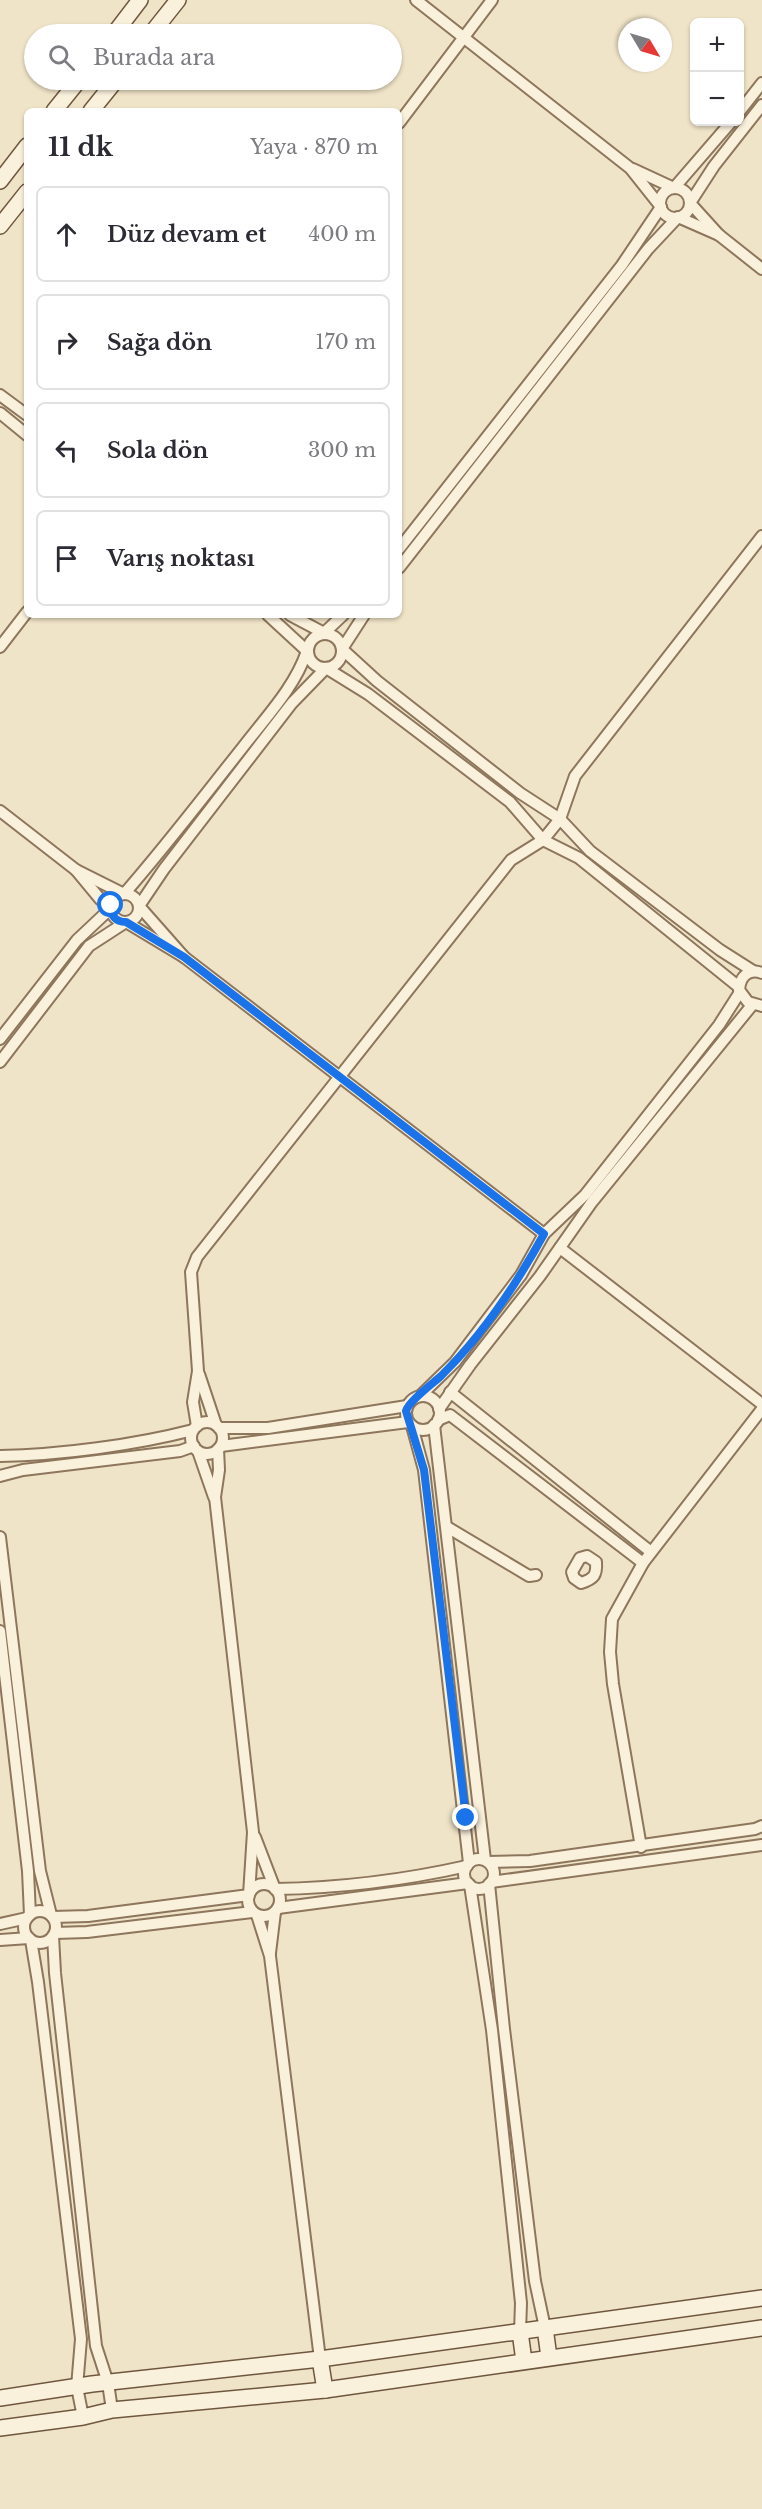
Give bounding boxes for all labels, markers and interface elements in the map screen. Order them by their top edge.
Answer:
north arrow [618,18,672,72]
map controls [690,18,744,126]
button: + [690,18,744,72]
search box [24,24,402,90]
icon: search [45,41,78,74]
text: Burada ara [93,44,215,71]
button: − [690,72,744,126]
text: 11 dk [48,131,113,163]
text: Yaya · 870 m [250,135,378,159]
icon: ahead [50,218,83,251]
text: Düz devam et [107,221,267,248]
text: 400 m [309,222,376,246]
icon: right [50,326,83,359]
text: Sağa dön [107,329,212,356]
text: 170 m [316,330,376,354]
icon: left [50,434,83,467]
text: Sola dön [107,437,208,464]
text: 300 m [308,438,376,462]
icon: arrive [50,542,83,575]
text: Varış noktası [107,545,255,572]
route start [97,891,123,917]
route end [452,1804,478,1830]

